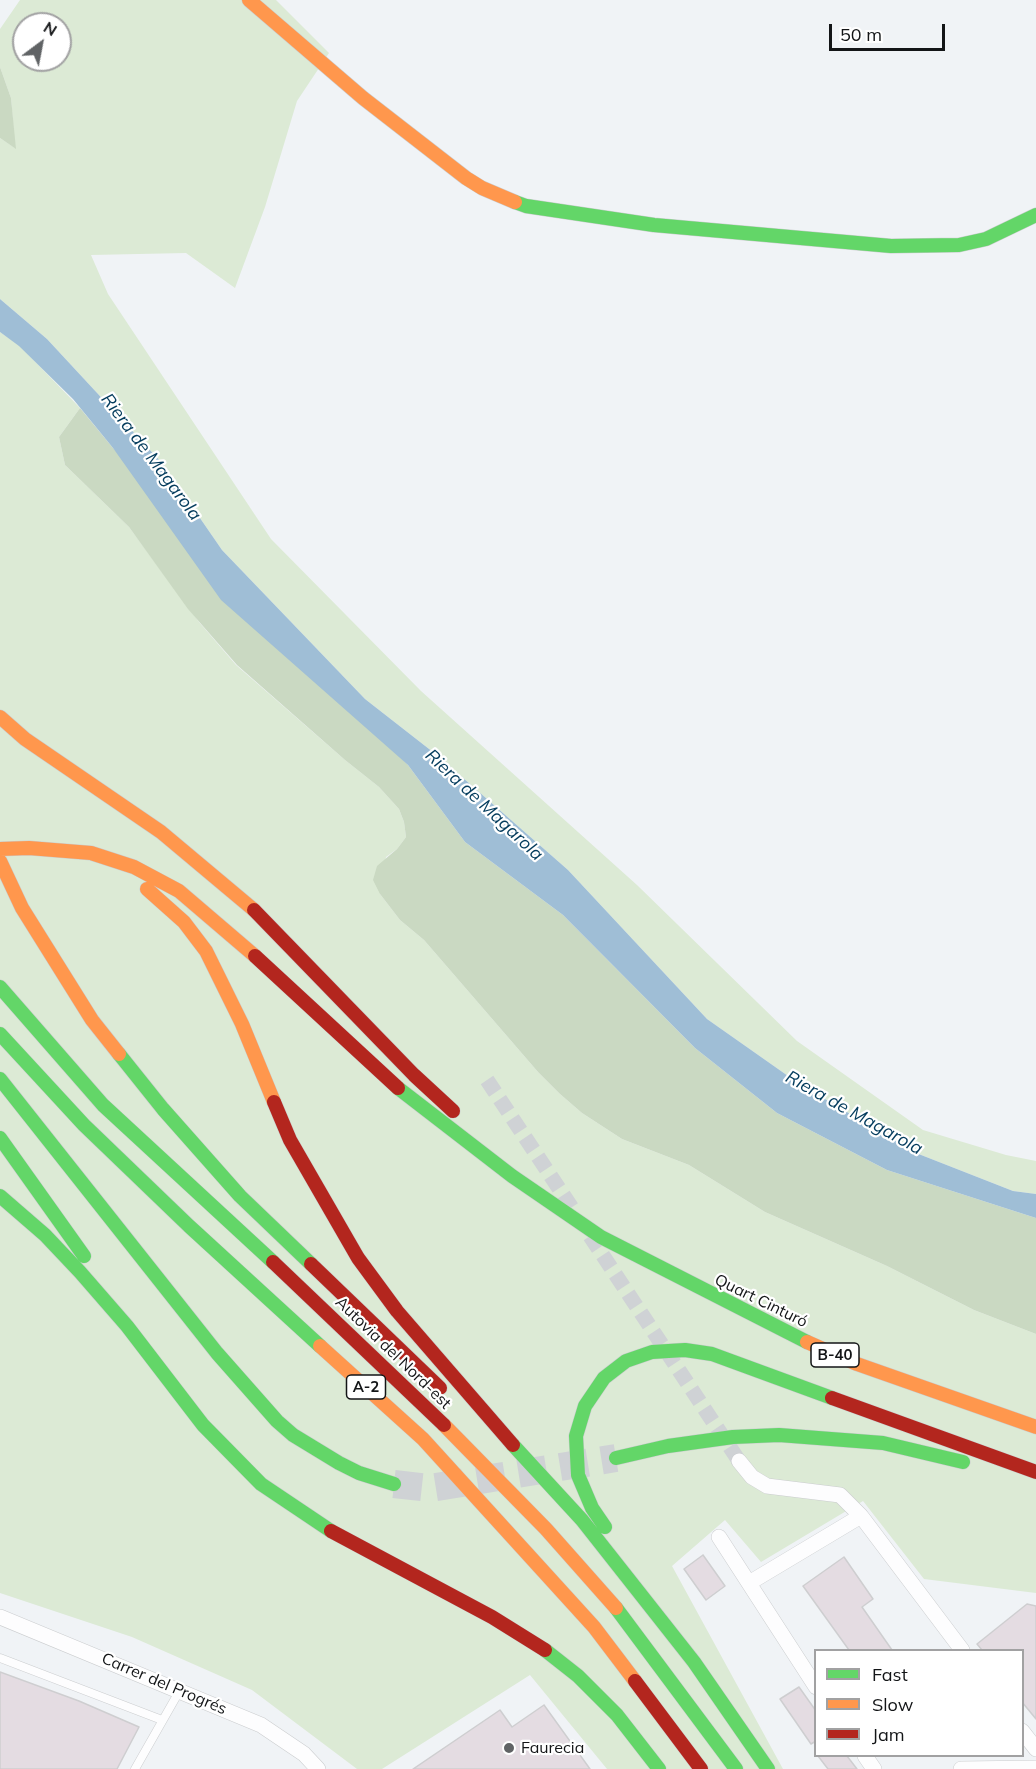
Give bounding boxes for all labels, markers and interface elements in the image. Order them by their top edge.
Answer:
north arrow [12,12,72,72]
scale bar [832,12,948,50]
text: N [40,17,61,40]
text: 50 m [840,23,882,46]
water label: Riera de Magarola [96,389,206,525]
water label: Riera de Magarola [421,745,547,865]
water label: Riera de Magarola [782,1066,926,1160]
street label: Quart Cinturó [711,1270,811,1332]
street label: Autovia del Nord-est [331,1293,455,1413]
road number: B-40 [811,1343,859,1367]
road number: A-2 [346,1375,386,1399]
street label: Carrer del Progrés [99,1649,229,1719]
legend [814,1649,1024,1757]
text: Fast [872,1663,908,1686]
text: Slow [872,1693,913,1716]
text: Jam [872,1723,905,1746]
place label: Faurecia [521,1738,584,1758]
marker: Faurecia [502,1741,516,1755]

